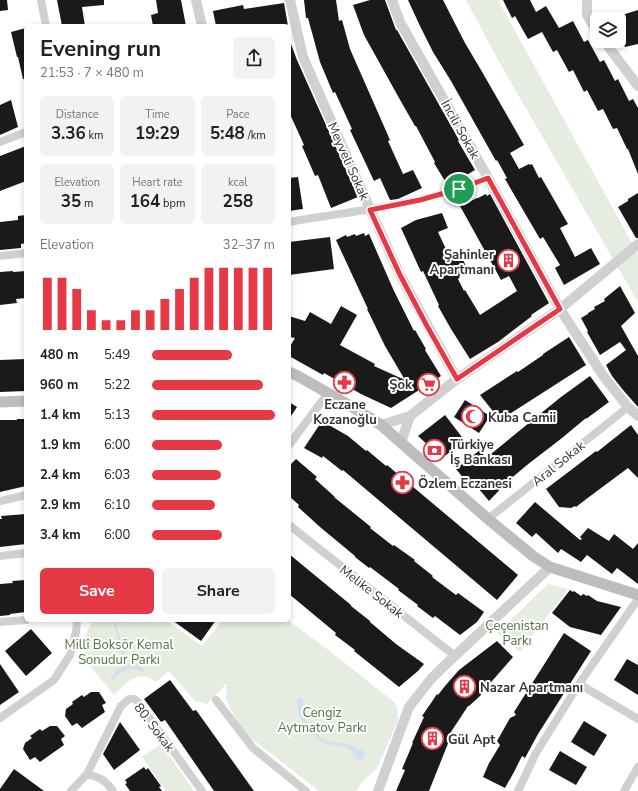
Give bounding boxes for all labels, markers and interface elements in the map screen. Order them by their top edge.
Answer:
map controls [590,12,626,48]
button: layers [590,12,626,48]
text: Evening run [40,34,161,64]
button: share [233,37,275,79]
text: 21:53 · 7 × 480 m [40,64,144,82]
street label: İncili Sokak [436,96,485,163]
text: Distance [56,107,99,122]
text: Time [145,107,170,122]
text: Pace [226,107,250,122]
street label: Meyveli Sokak [323,120,374,204]
text: 3.36 [51,122,86,145]
text: 19:29 [135,122,180,145]
text: 5:48 [210,122,245,145]
text: km [86,128,103,143]
text: /km [245,128,266,143]
pin [442,172,476,206]
text: Elevation [54,175,100,190]
text: Heart rate [132,175,183,190]
text: kcal [228,175,248,190]
icon: arrive [448,178,470,200]
text: 35 [61,190,81,213]
text: 164 [130,190,160,213]
text: 258 [223,190,253,213]
text: m [81,196,93,211]
text: bpm [160,196,185,211]
text: Elevation [40,236,94,254]
text: 32–37 m [223,236,275,254]
place label: Şahinler Apartmanı [430,246,495,279]
building icon: Şahinler Apartmanı [496,248,522,274]
text: 480 m [40,346,78,364]
text: 5:49 [104,346,130,364]
pharmacy icon: Eczane Kozanoğlu [332,369,358,395]
supermarket icon: Şok [415,371,441,397]
text: 960 m [40,376,78,394]
text: 5:22 [104,376,130,394]
place label: Şok [389,376,413,394]
place label: Eczane Kozanoğlu [313,396,377,429]
mosque icon: Kuba Camii [459,404,485,430]
text: 1.4 km [40,406,81,424]
text: 5:13 [104,406,130,424]
place label: Kuba Camii [488,409,556,427]
text: 1.9 km [40,436,81,454]
text: 6:00 [104,436,130,454]
place label: Türkiye İş Bankası [450,436,511,469]
street label: Aral Sokak [528,437,589,491]
bank icon: Türkiye İş Bankası [421,438,447,464]
text: 2.4 km [40,466,81,484]
text: 6:03 [104,466,130,484]
pharmacy icon: Özlem Eczanesi [390,470,416,496]
place label: Özlem Eczanesi [418,475,512,493]
text: 2.9 km [40,496,81,514]
text: 6:10 [104,496,130,514]
text: 3.4 km [40,526,81,544]
text: 6:00 [104,526,130,544]
street label: Melike Sokak [336,561,407,623]
button: Save [40,568,154,614]
button: Share [162,568,275,614]
park label: Çeçenistan Parkı [485,617,549,650]
park label: Millî Boksör Kemal Sonudur Parkı [65,636,174,669]
building icon: Nazar Apartmanı [451,674,477,700]
place label: Nazar Apartmanı [480,679,583,697]
street label: 80. Sokak [130,699,179,756]
park label: Cengiz Aytmatov Parkı [277,704,367,737]
building icon: Gül Apt [419,726,445,752]
place label: Gül Apt [448,731,496,749]

